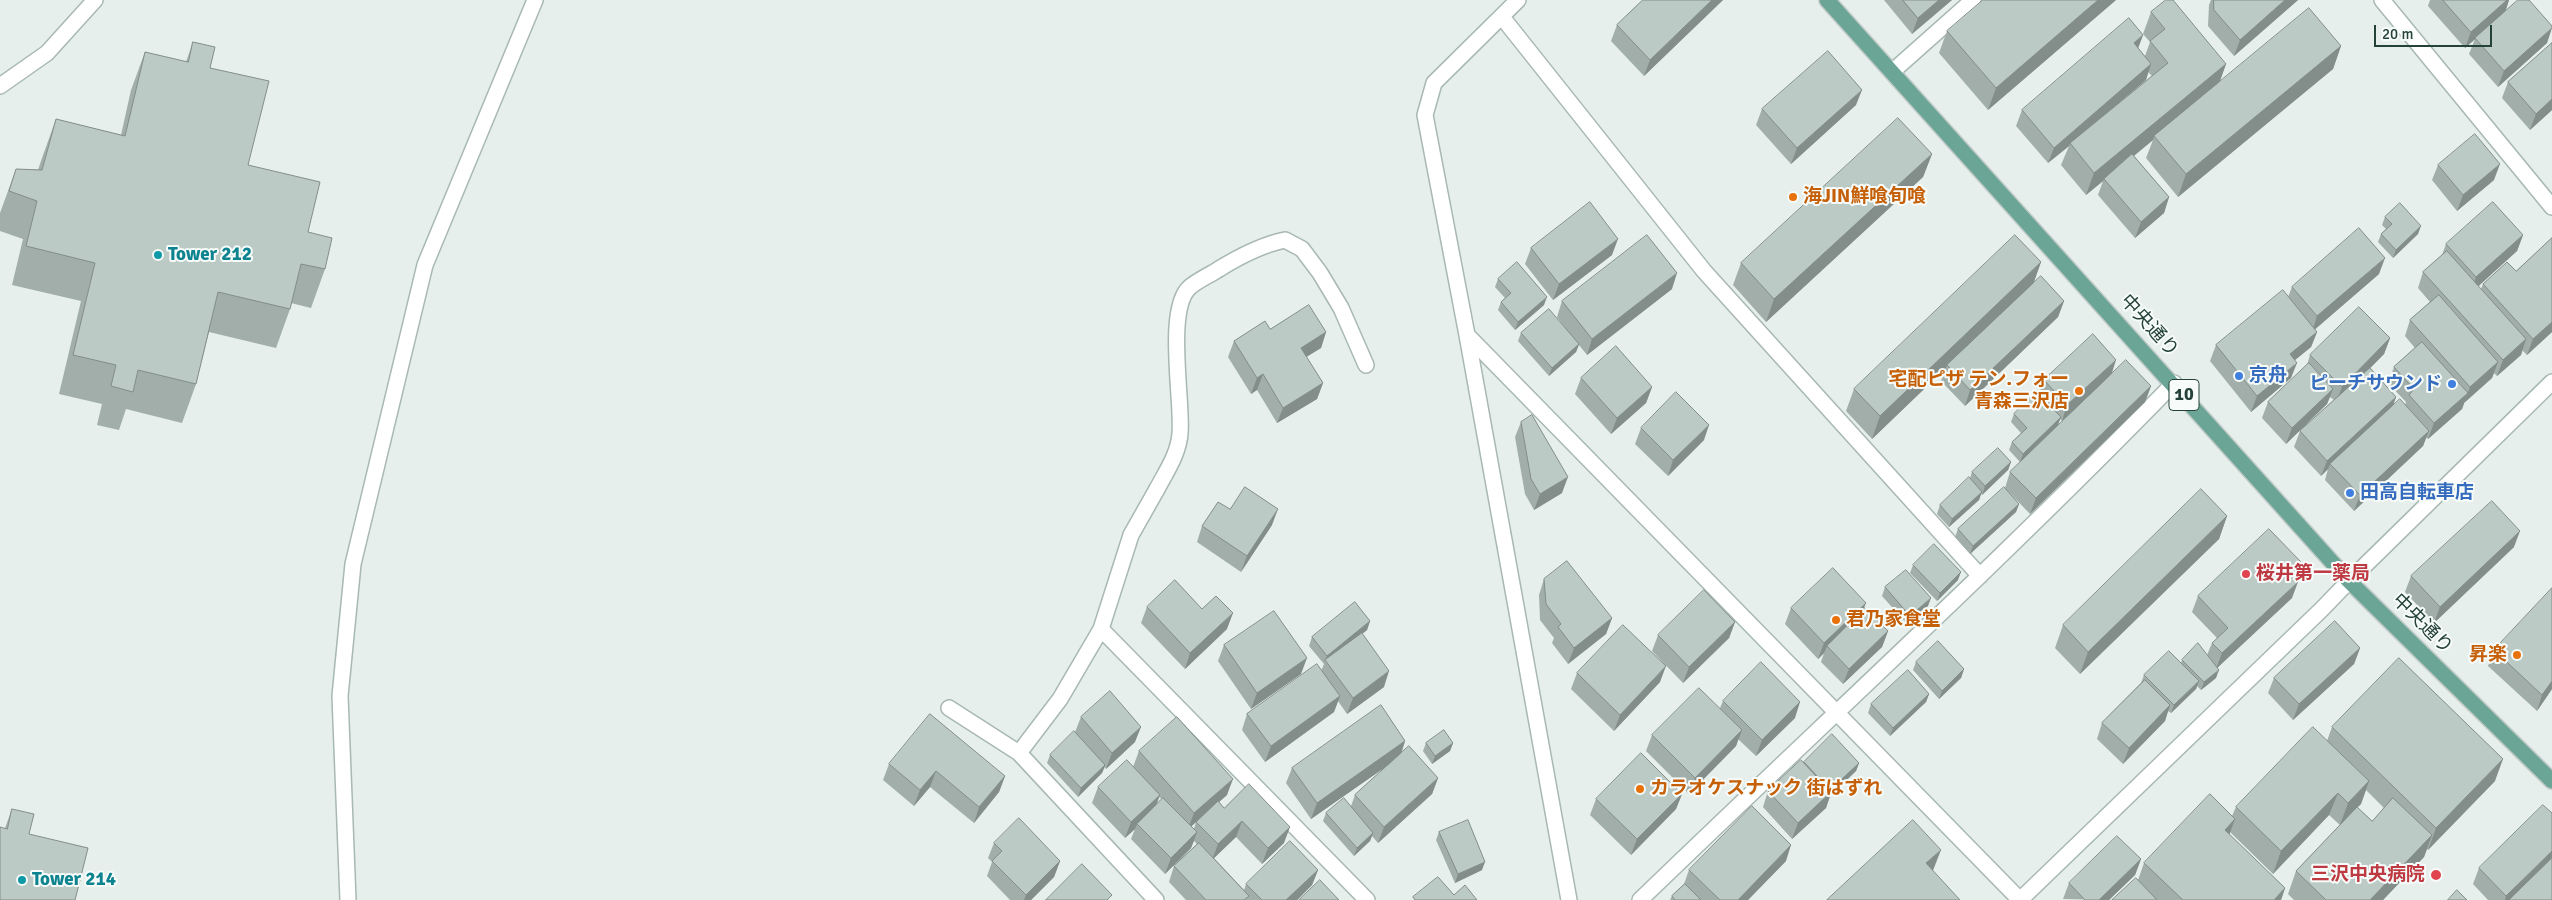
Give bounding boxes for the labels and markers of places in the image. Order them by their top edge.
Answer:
place label: 海JIN鮮喰旬喰 [1803,186,1926,208]
marker: 海JIN鮮喰旬喰 [1787,191,1799,203]
place label: Tower 212 [168,244,252,266]
marker: Tower 212 [152,249,164,261]
place label: 京舟 [2249,365,2287,387]
place label: 宅配ピザ テン.フォー 青森三沢店 [1888,369,2069,413]
marker: 京舟 [2233,370,2245,382]
place label: ピーチサウンド [2309,373,2442,395]
marker: ピーチサウンド [2446,378,2458,390]
marker: 宅配ピザ テン.フォー 青森三沢店 [2073,385,2085,397]
place label: 田高自転車店 [2360,482,2474,504]
marker: 田高自転車店 [2344,487,2356,499]
place label: 桜井第一薬局 [2256,563,2370,585]
marker: 桜井第一薬局 [2240,568,2252,580]
place label: 君乃家食堂 [1846,609,1941,631]
marker: 君乃家食堂 [1830,614,1842,626]
place label: 昇楽 [2469,644,2507,666]
marker: 昇楽 [2511,649,2523,661]
place label: カラオケスナック 街はずれ [1650,778,1882,800]
marker: カラオケスナック 街はずれ [1634,783,1646,795]
place label: 三沢中央病院 [2311,864,2425,886]
marker: 三沢中央病院 [2429,868,2443,882]
place label: Tower 214 [32,869,116,891]
marker: Tower 214 [16,874,28,886]

